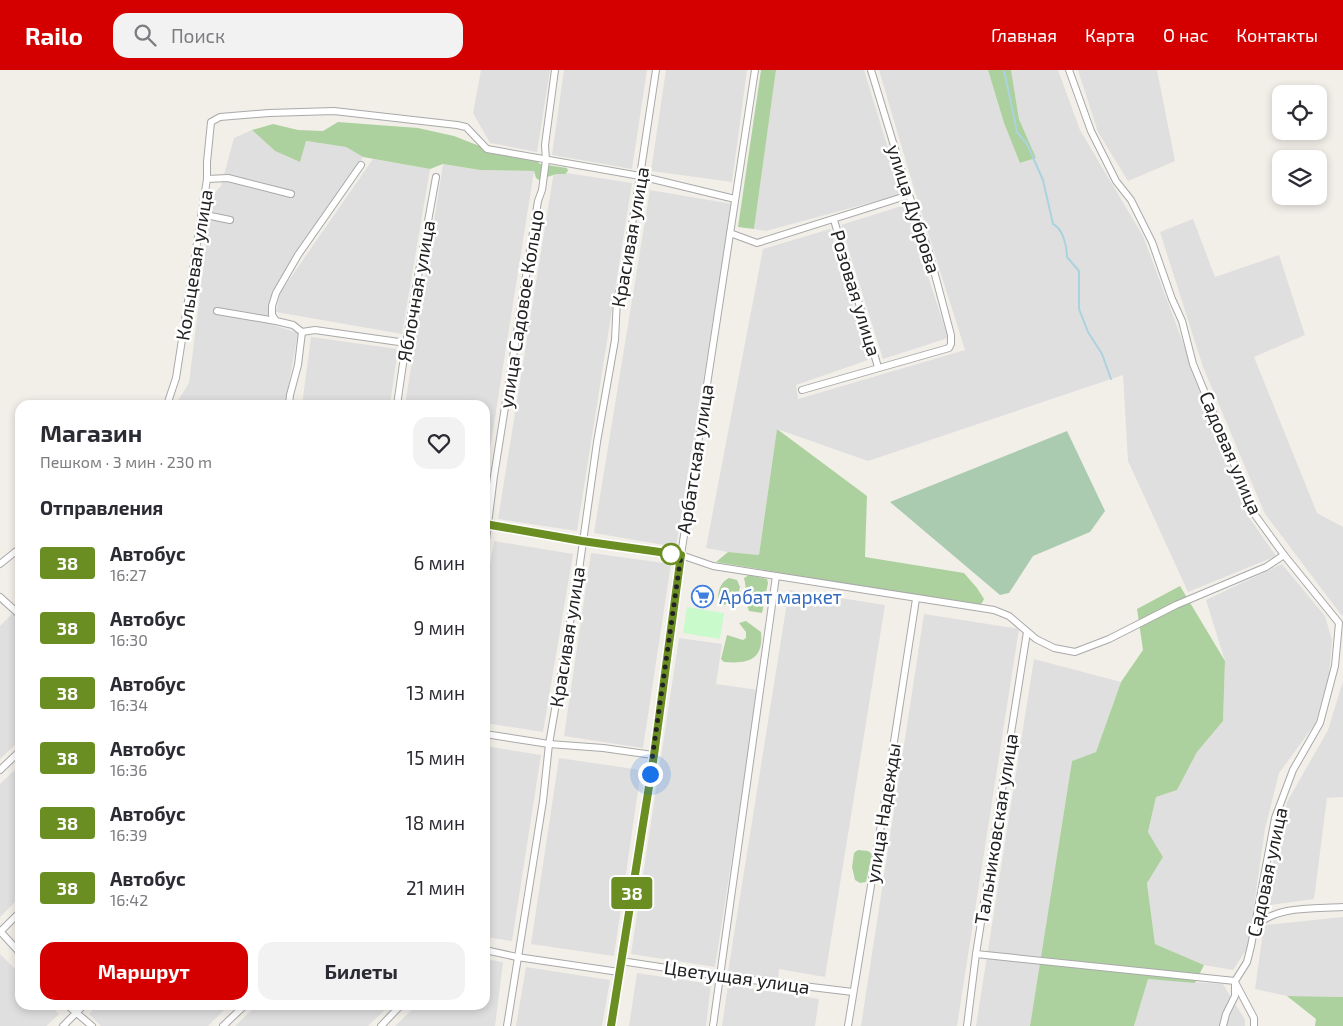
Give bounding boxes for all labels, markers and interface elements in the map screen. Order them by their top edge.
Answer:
search box [113,13,463,58]
text: Railo [25,21,83,50]
icon: search [131,21,159,49]
text: Поиск [171,24,225,47]
text: Главная [991,24,1057,46]
text: Карта [1085,24,1135,46]
text: О нас [1163,24,1208,46]
text: Контакты [1236,24,1318,46]
map controls [1272,85,1327,205]
button: locate [1272,85,1327,140]
street label: улица Дуброва [882,141,946,277]
button: layers [1272,150,1327,205]
street label: Красивая улица [606,165,654,309]
street label: Кольцевая улица [170,188,218,342]
street label: улица Садовое Кольцо [493,208,549,410]
street label: Яблочная улица [392,218,440,364]
street label: Розовая улица [825,227,887,359]
street label: Арбатская улица [671,383,719,535]
street label: Садовая улица [1194,388,1268,518]
button: heart [413,417,465,469]
text: Магазин [40,418,142,447]
text: Пешком · 3 мин · 230 m [40,452,212,471]
text: Отправления [40,496,163,519]
text: Автобус [110,542,186,565]
unlabelled marker [660,543,682,565]
text: 6 мин [413,551,465,574]
text: 38 [57,552,78,574]
text: 16:27 [110,565,146,584]
street label: Красивая улица [544,565,590,709]
supermarket icon: Арбат маркет [691,585,715,609]
place label: Арбат маркет [719,585,842,608]
text: Автобус [110,607,186,630]
text: 9 мин [413,616,465,639]
text: 38 [57,617,78,639]
text: 16:30 [110,630,148,649]
text: Автобус [110,672,186,695]
text: 13 мин [406,681,465,704]
text: 38 [57,682,78,704]
text: 16:34 [110,695,148,714]
street label: Тальниковская улица [969,732,1023,926]
text: Автобус [110,737,186,760]
street label: улица Надежды [860,741,906,885]
text: 15 мин [407,746,465,769]
text: 38 [57,747,78,769]
text: 16:36 [110,760,147,779]
your location [638,762,663,787]
text: Автобус [110,802,186,825]
street label: Садовая улица [1242,805,1292,939]
text: 18 мин [405,811,465,834]
text: 38 [57,812,78,834]
text: 16:39 [110,825,147,844]
text: Автобус [110,867,186,890]
text: 21 мин [406,876,465,899]
text: 38 [57,877,78,899]
line badge: 38 [610,877,654,909]
text: 38 [621,882,643,904]
text: 16:42 [110,890,148,909]
button: Маршрут [40,942,248,1000]
button: Билеты [258,942,465,1000]
street label: Цветущая улица [663,955,811,999]

